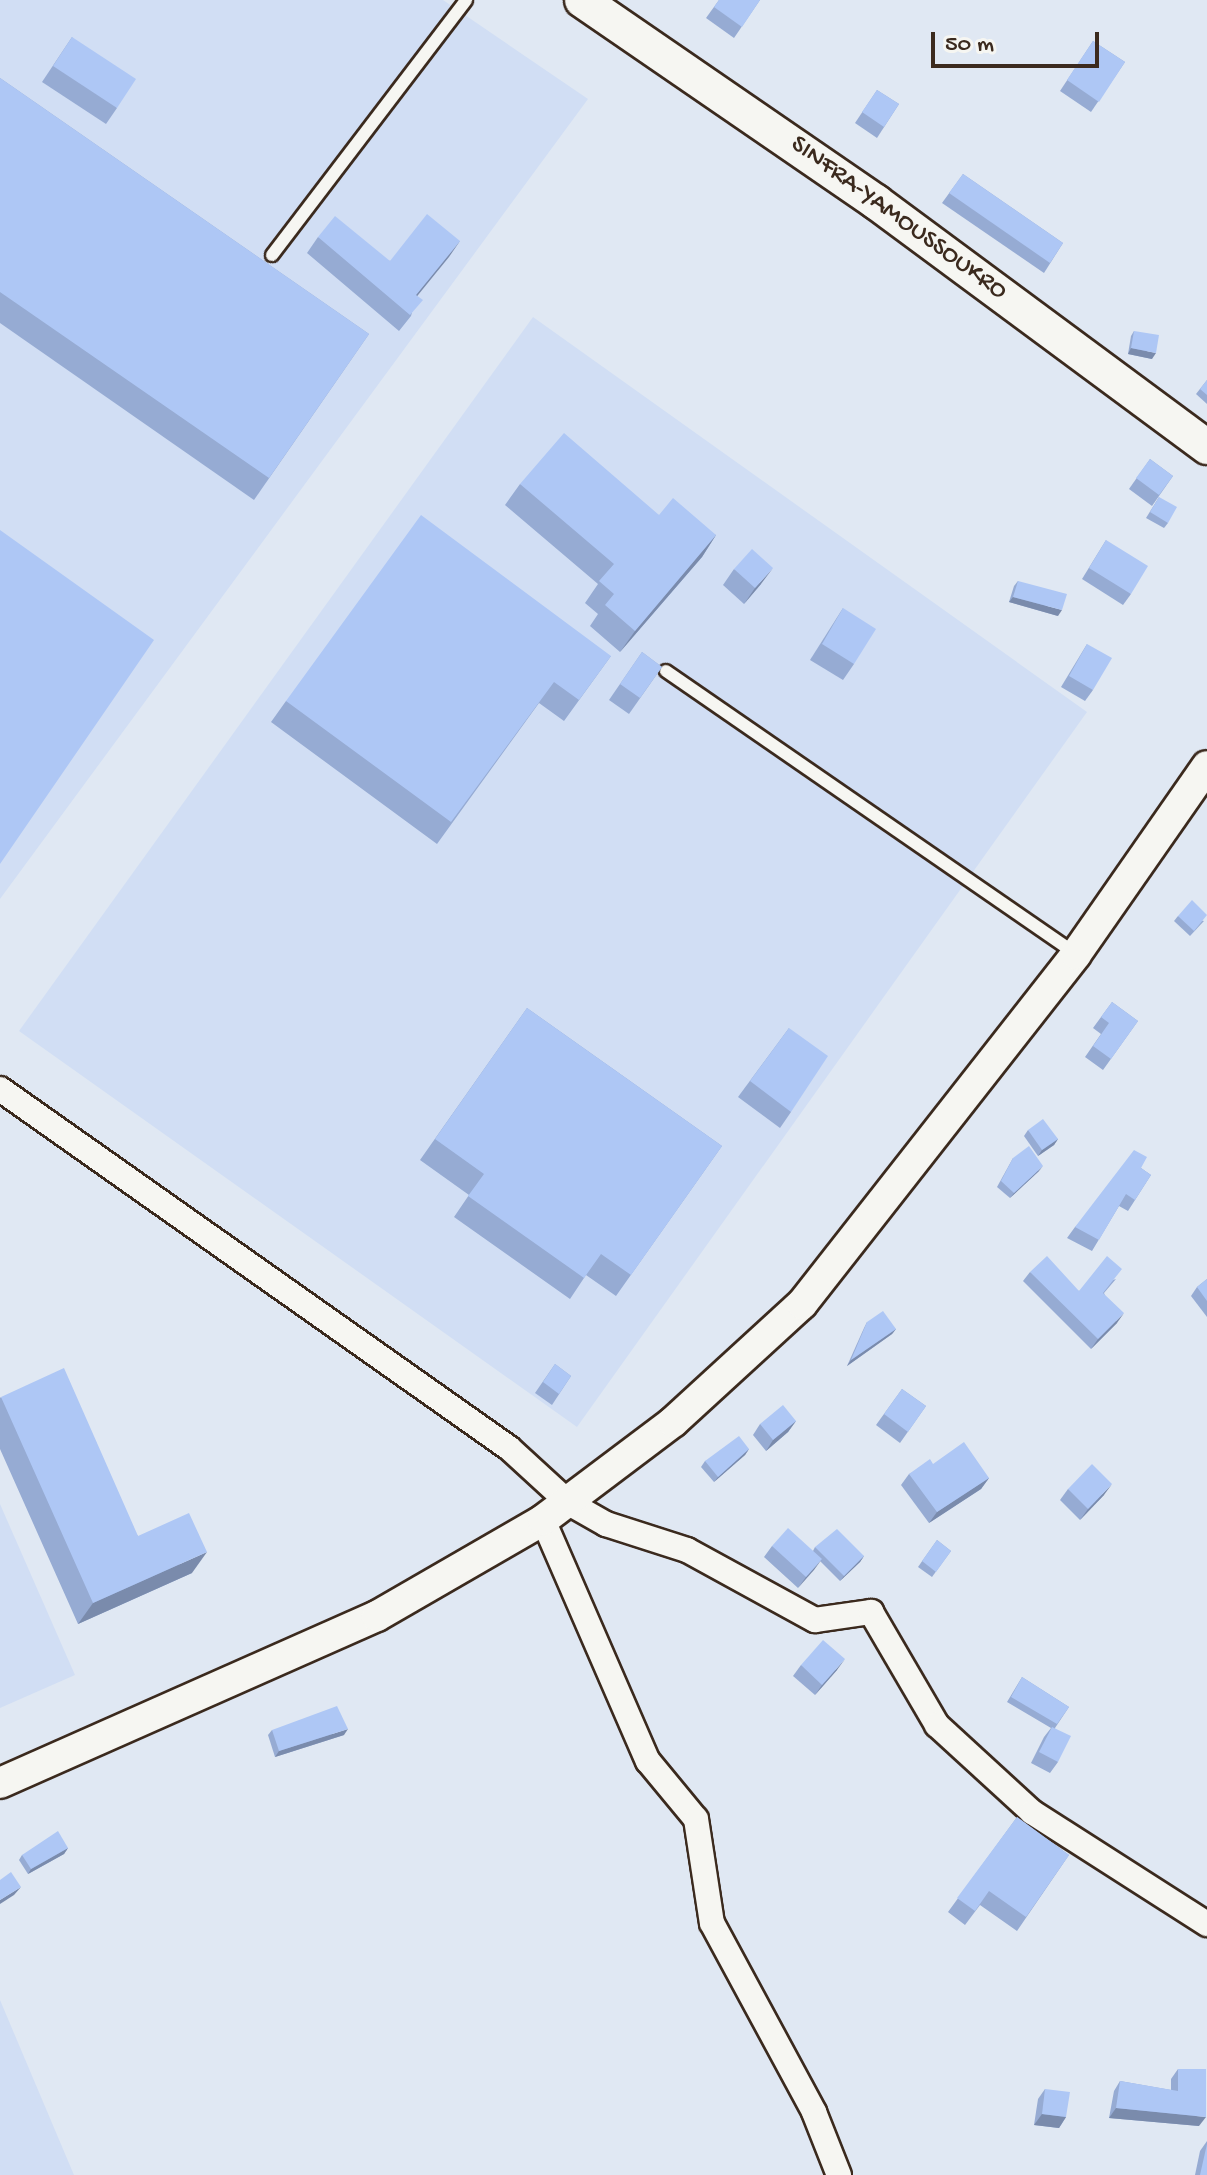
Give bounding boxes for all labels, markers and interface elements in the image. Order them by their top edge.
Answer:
scale bar [935,16,1103,66]
text: 50 m [945,31,994,60]
street label: SINFRA-YAMOUSSOUKRO [784,130,1012,308]

